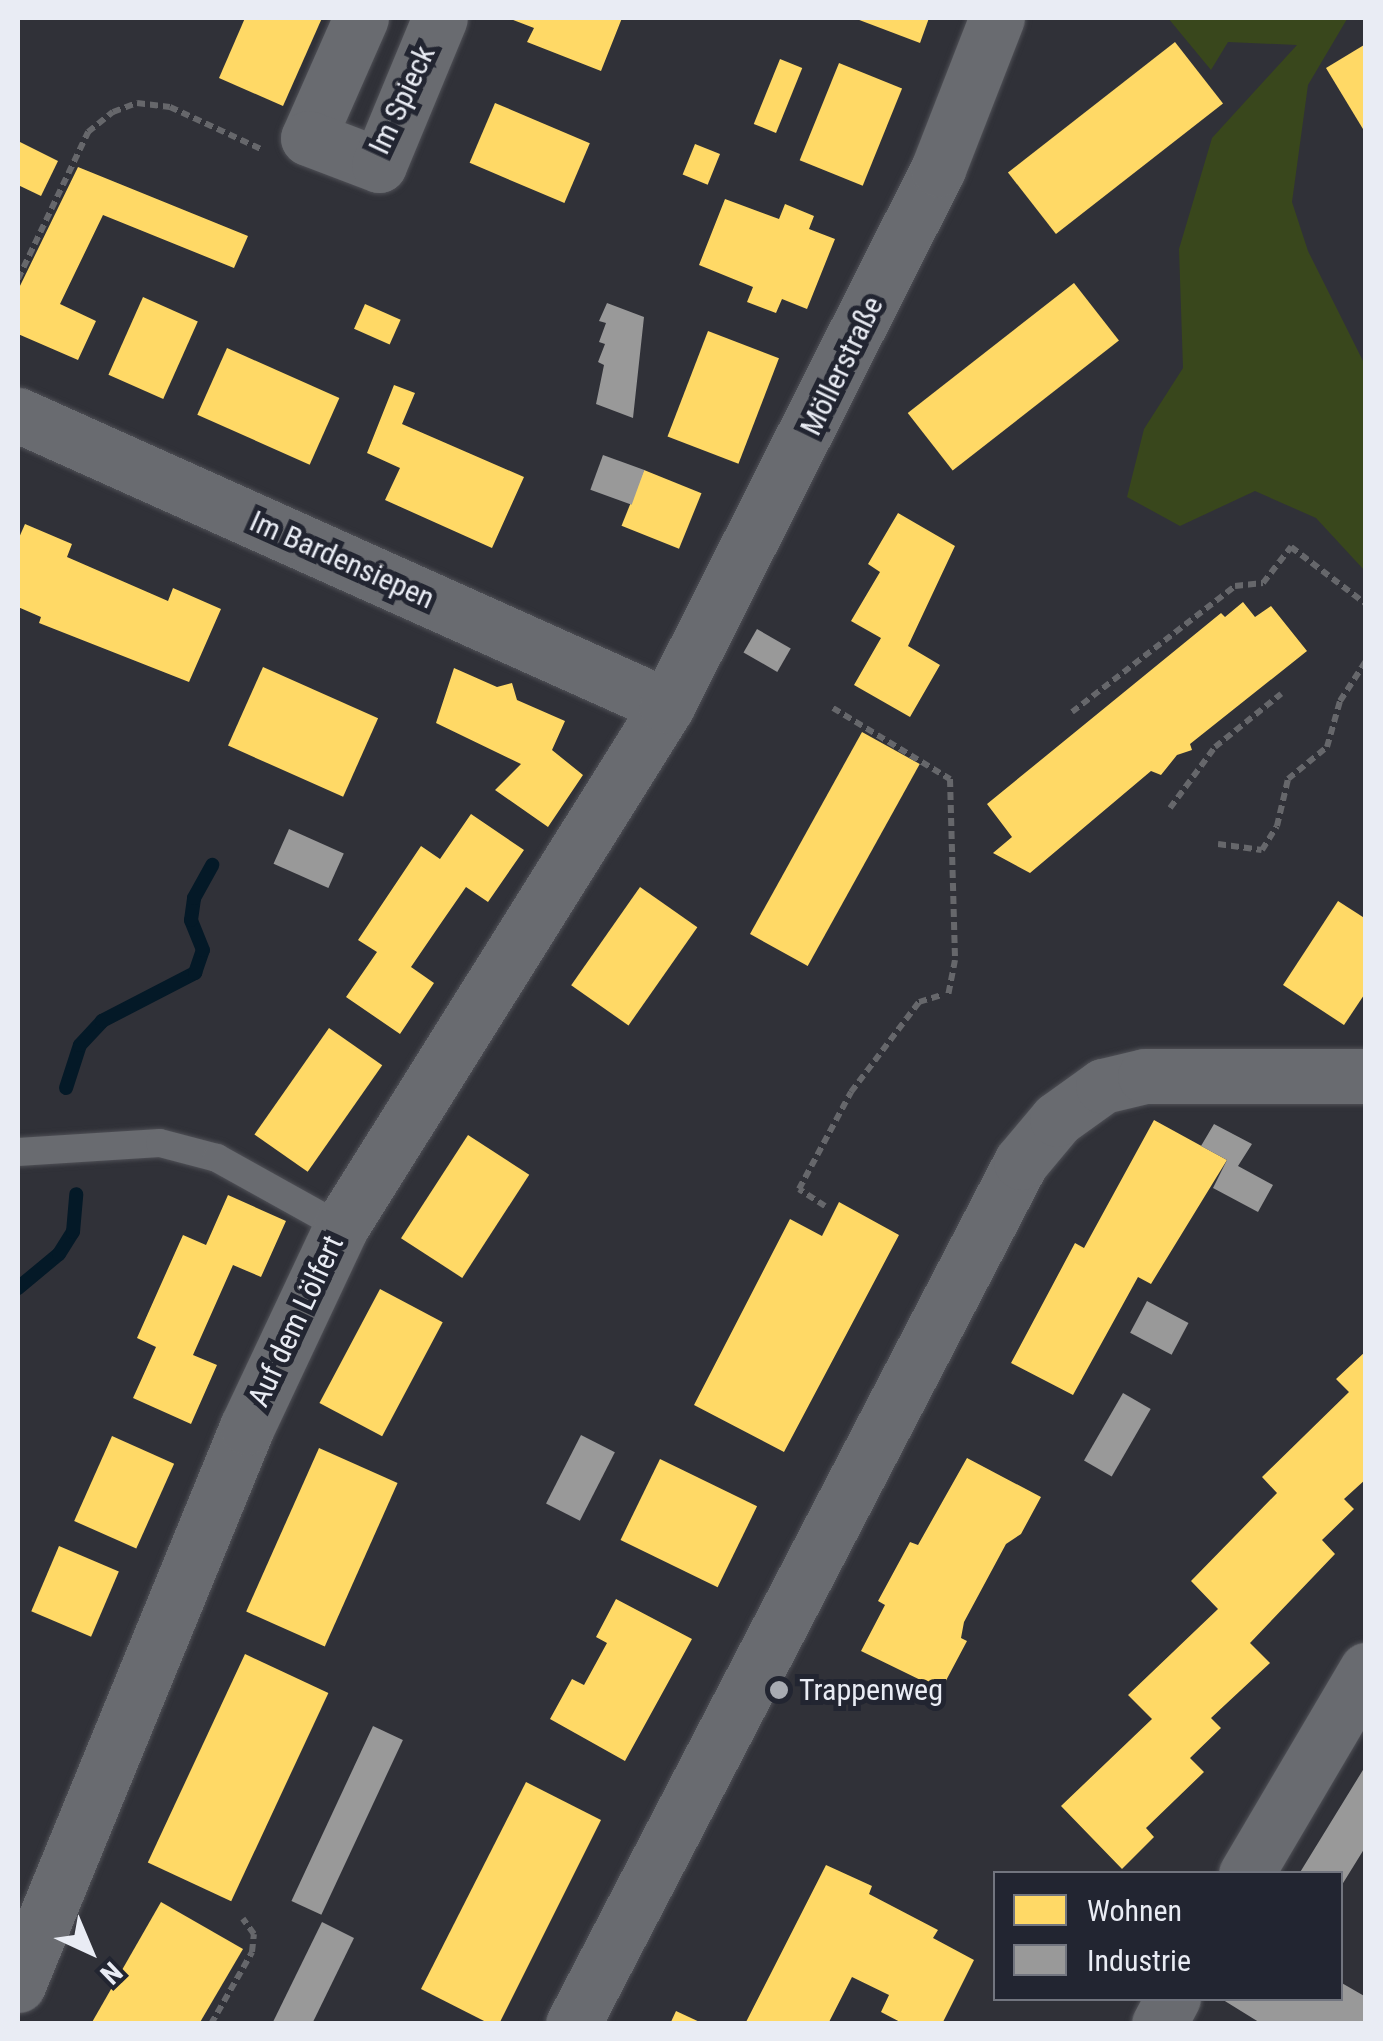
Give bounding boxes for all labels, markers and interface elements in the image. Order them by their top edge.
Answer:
street label: Im Spieck [361,40,443,160]
street label: Möllerstraße [793,291,891,441]
street label: Im Bardensiepen [244,503,440,617]
street label: Auf dem Lölfert [241,1230,351,1412]
place label: Trappenweg [799,1672,943,1708]
marker: Trappenweg [768,1679,790,1701]
legend [993,1871,1343,2001]
text: Wohnen [1087,1893,1182,1928]
north arrow [40,1901,140,2001]
text: Industrie [1087,1943,1191,1978]
text: N [94,1955,129,1991]

